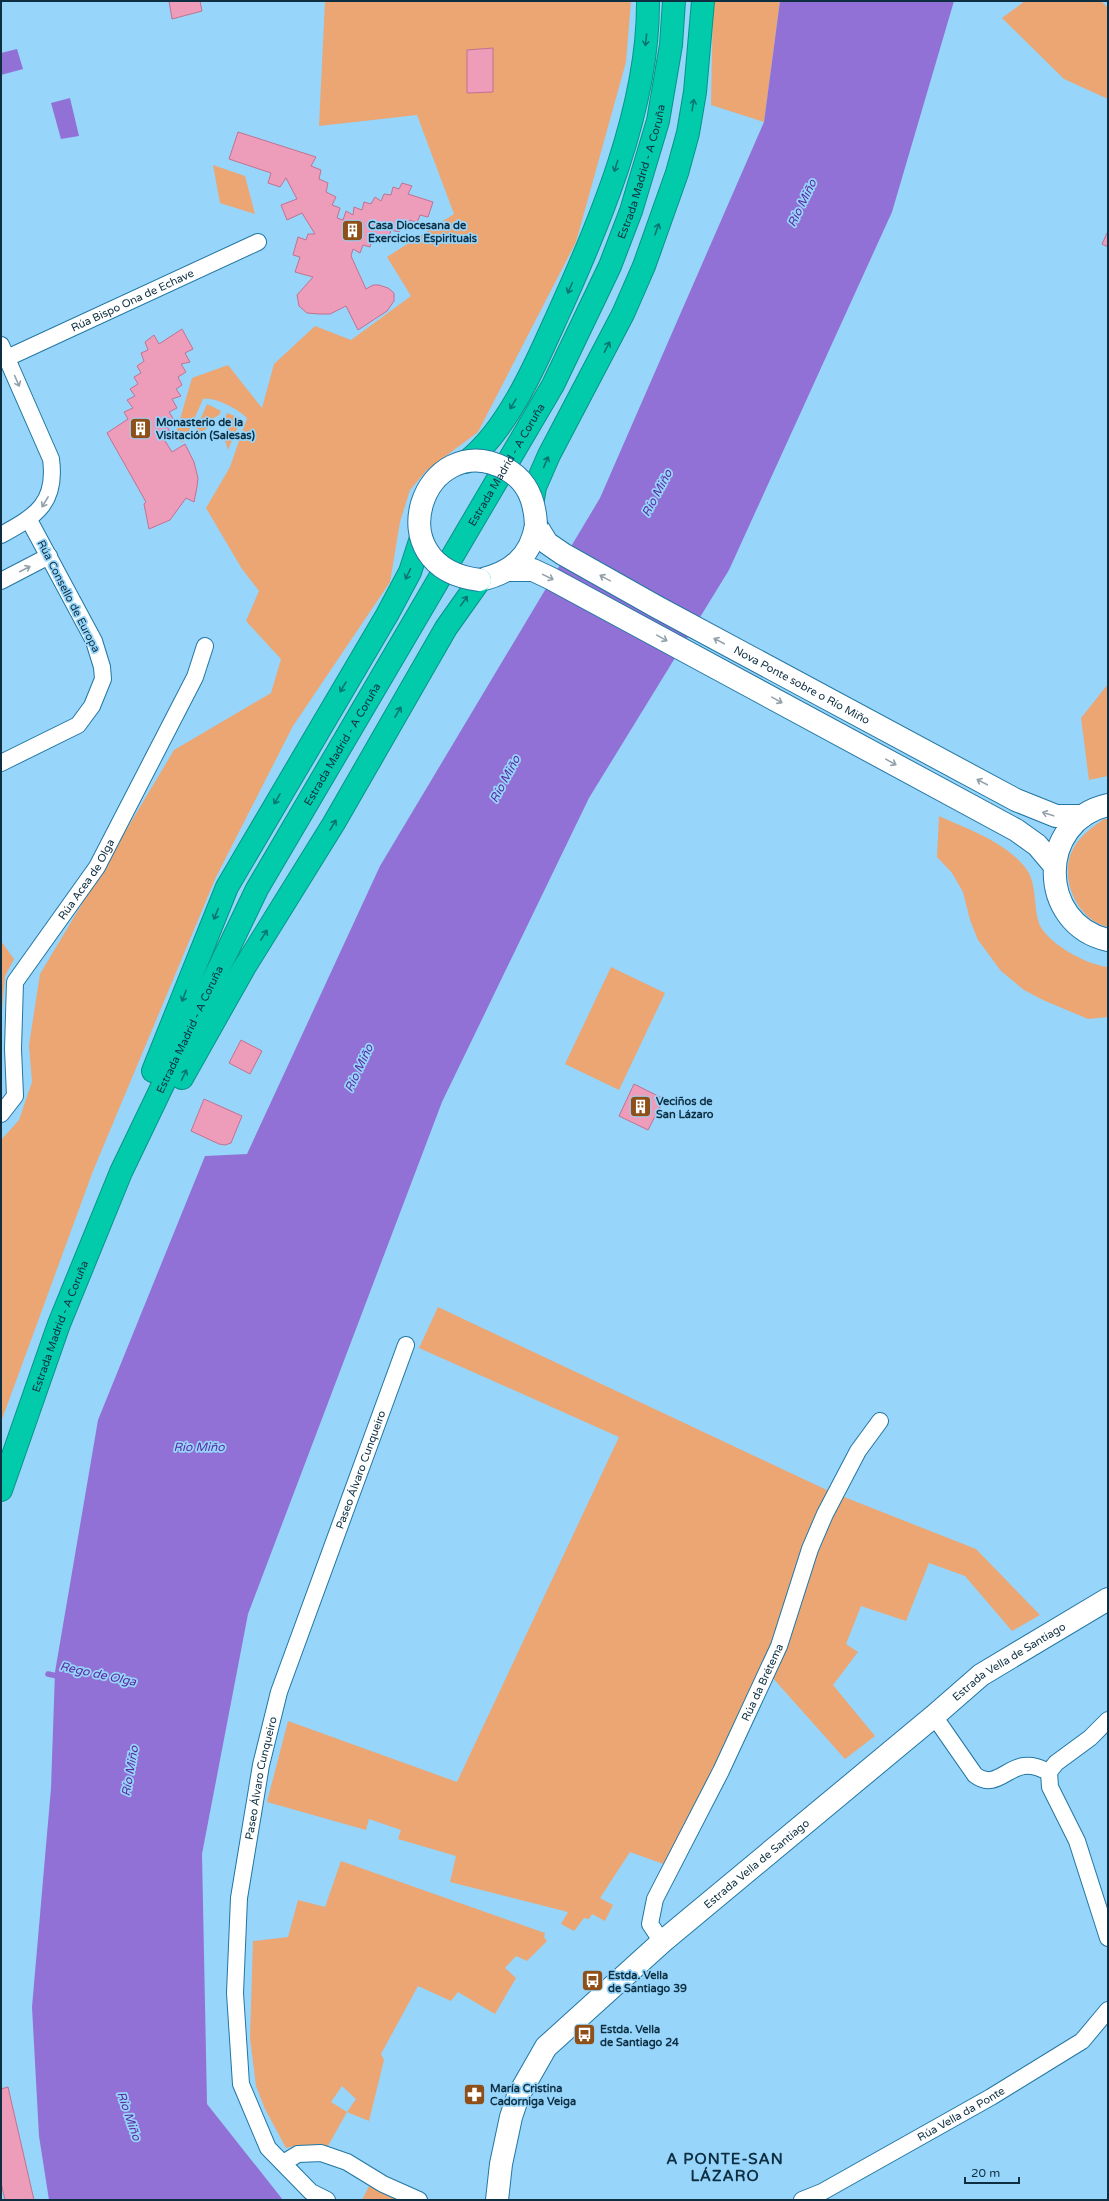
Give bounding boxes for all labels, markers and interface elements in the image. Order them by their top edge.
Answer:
one-way arrow [642,33,649,46]
one-way arrow [689,99,697,112]
street label: Estrada Madrid - A Coruña [615,104,668,241]
one-way arrow [612,160,619,173]
water label: Río Miño [785,176,820,229]
building icon: Casa Diocesana de Exercicios Espirituais [339,218,365,244]
place label: Casa Diocesana de Exercicios Espirituais [368,219,478,246]
one-way arrow [654,223,661,236]
street label: Rúa Bispo Ona de Echave [69,267,196,335]
one-way arrow [566,281,573,293]
one-way arrow [604,342,611,354]
one-way arrow [14,374,21,386]
one-way arrow [508,398,516,410]
street label: Estrada Madrid - A Coruña [466,401,548,529]
building icon: Monasterio de la Visitación (Salesas) [128,415,154,441]
place label: Monasterio de la Visitación (Salesas) [156,416,255,442]
one-way arrow [543,457,550,469]
water label: Río Miño [639,467,675,519]
one-way arrow [41,496,49,507]
street label: Rúa Consello de Europa [35,538,103,655]
one-way arrow [19,565,31,572]
one-way arrow [404,568,411,580]
one-way arrow [541,574,553,581]
one-way arrow [599,574,611,582]
one-way arrow [460,595,468,606]
one-way arrow [656,635,668,642]
one-way arrow [713,636,725,644]
street label: Nova Ponte sobre o Río Miño [732,644,872,727]
street label: Estrada Madrid - A Coruña [301,681,384,808]
one-way arrow [339,681,347,693]
one-way arrow [770,697,782,704]
one-way arrow [394,706,402,718]
water label: Río Miño [487,753,523,805]
one-way arrow [885,759,897,766]
one-way arrow [976,777,988,785]
one-way arrow [273,793,281,805]
one-way arrow [1043,809,1055,817]
one-way arrow [329,820,337,831]
street label: Rúa Acea de Olga [56,837,117,922]
one-way arrow [212,907,220,919]
one-way arrow [260,930,268,941]
street label: Estrada Madrid - A Coruña [154,964,226,1096]
one-way arrow [180,989,188,1001]
water label: Río Miño [342,1041,376,1094]
one-way arrow [181,1069,188,1081]
building icon: Veciños de San Lázaro [628,1094,654,1120]
place label: Veciños de San Lázaro [656,1095,714,1121]
street label: Estrada Madrid - A Coruña [30,1259,91,1394]
street label: Paseo Álvaro Cunqueiro [333,1408,389,1531]
water label: Río Miño [173,1440,225,1454]
street label: Estrada Vella de Santiago [950,1620,1068,1704]
street label: Rúa da Brétema [739,1642,786,1723]
water label: Rego de Olga [59,1659,138,1689]
street label: Paseo Álvaro Cunqueiro [243,1715,280,1841]
water label: Río Miño [119,1744,141,1797]
street label: Estrada Vella de Santiago [701,1816,812,1911]
bus stop icon: Estda. Vella de Santiago 39 [579,1968,605,1994]
place label: Estda. Vella de Santiago 39 [608,1969,687,1996]
bus stop icon: Estda. Vella de Santiago 24 [572,2022,598,2048]
place label: Estda. Vella de Santiago 24 [600,2023,679,2050]
pharmacy icon: María Cristina Cadorniga Veiga [462,2081,488,2107]
place label: María Cristina Cadorniga Veiga [490,2082,576,2109]
street label: Rúa Vella da Ponte [915,2084,1007,2144]
water label: Río Miño [114,2090,144,2143]
district label: A PONTE-SAN LÁZARO [666,2150,784,2185]
scale bar [965,2159,1019,2185]
text: 20 m [971,2166,1000,2180]

